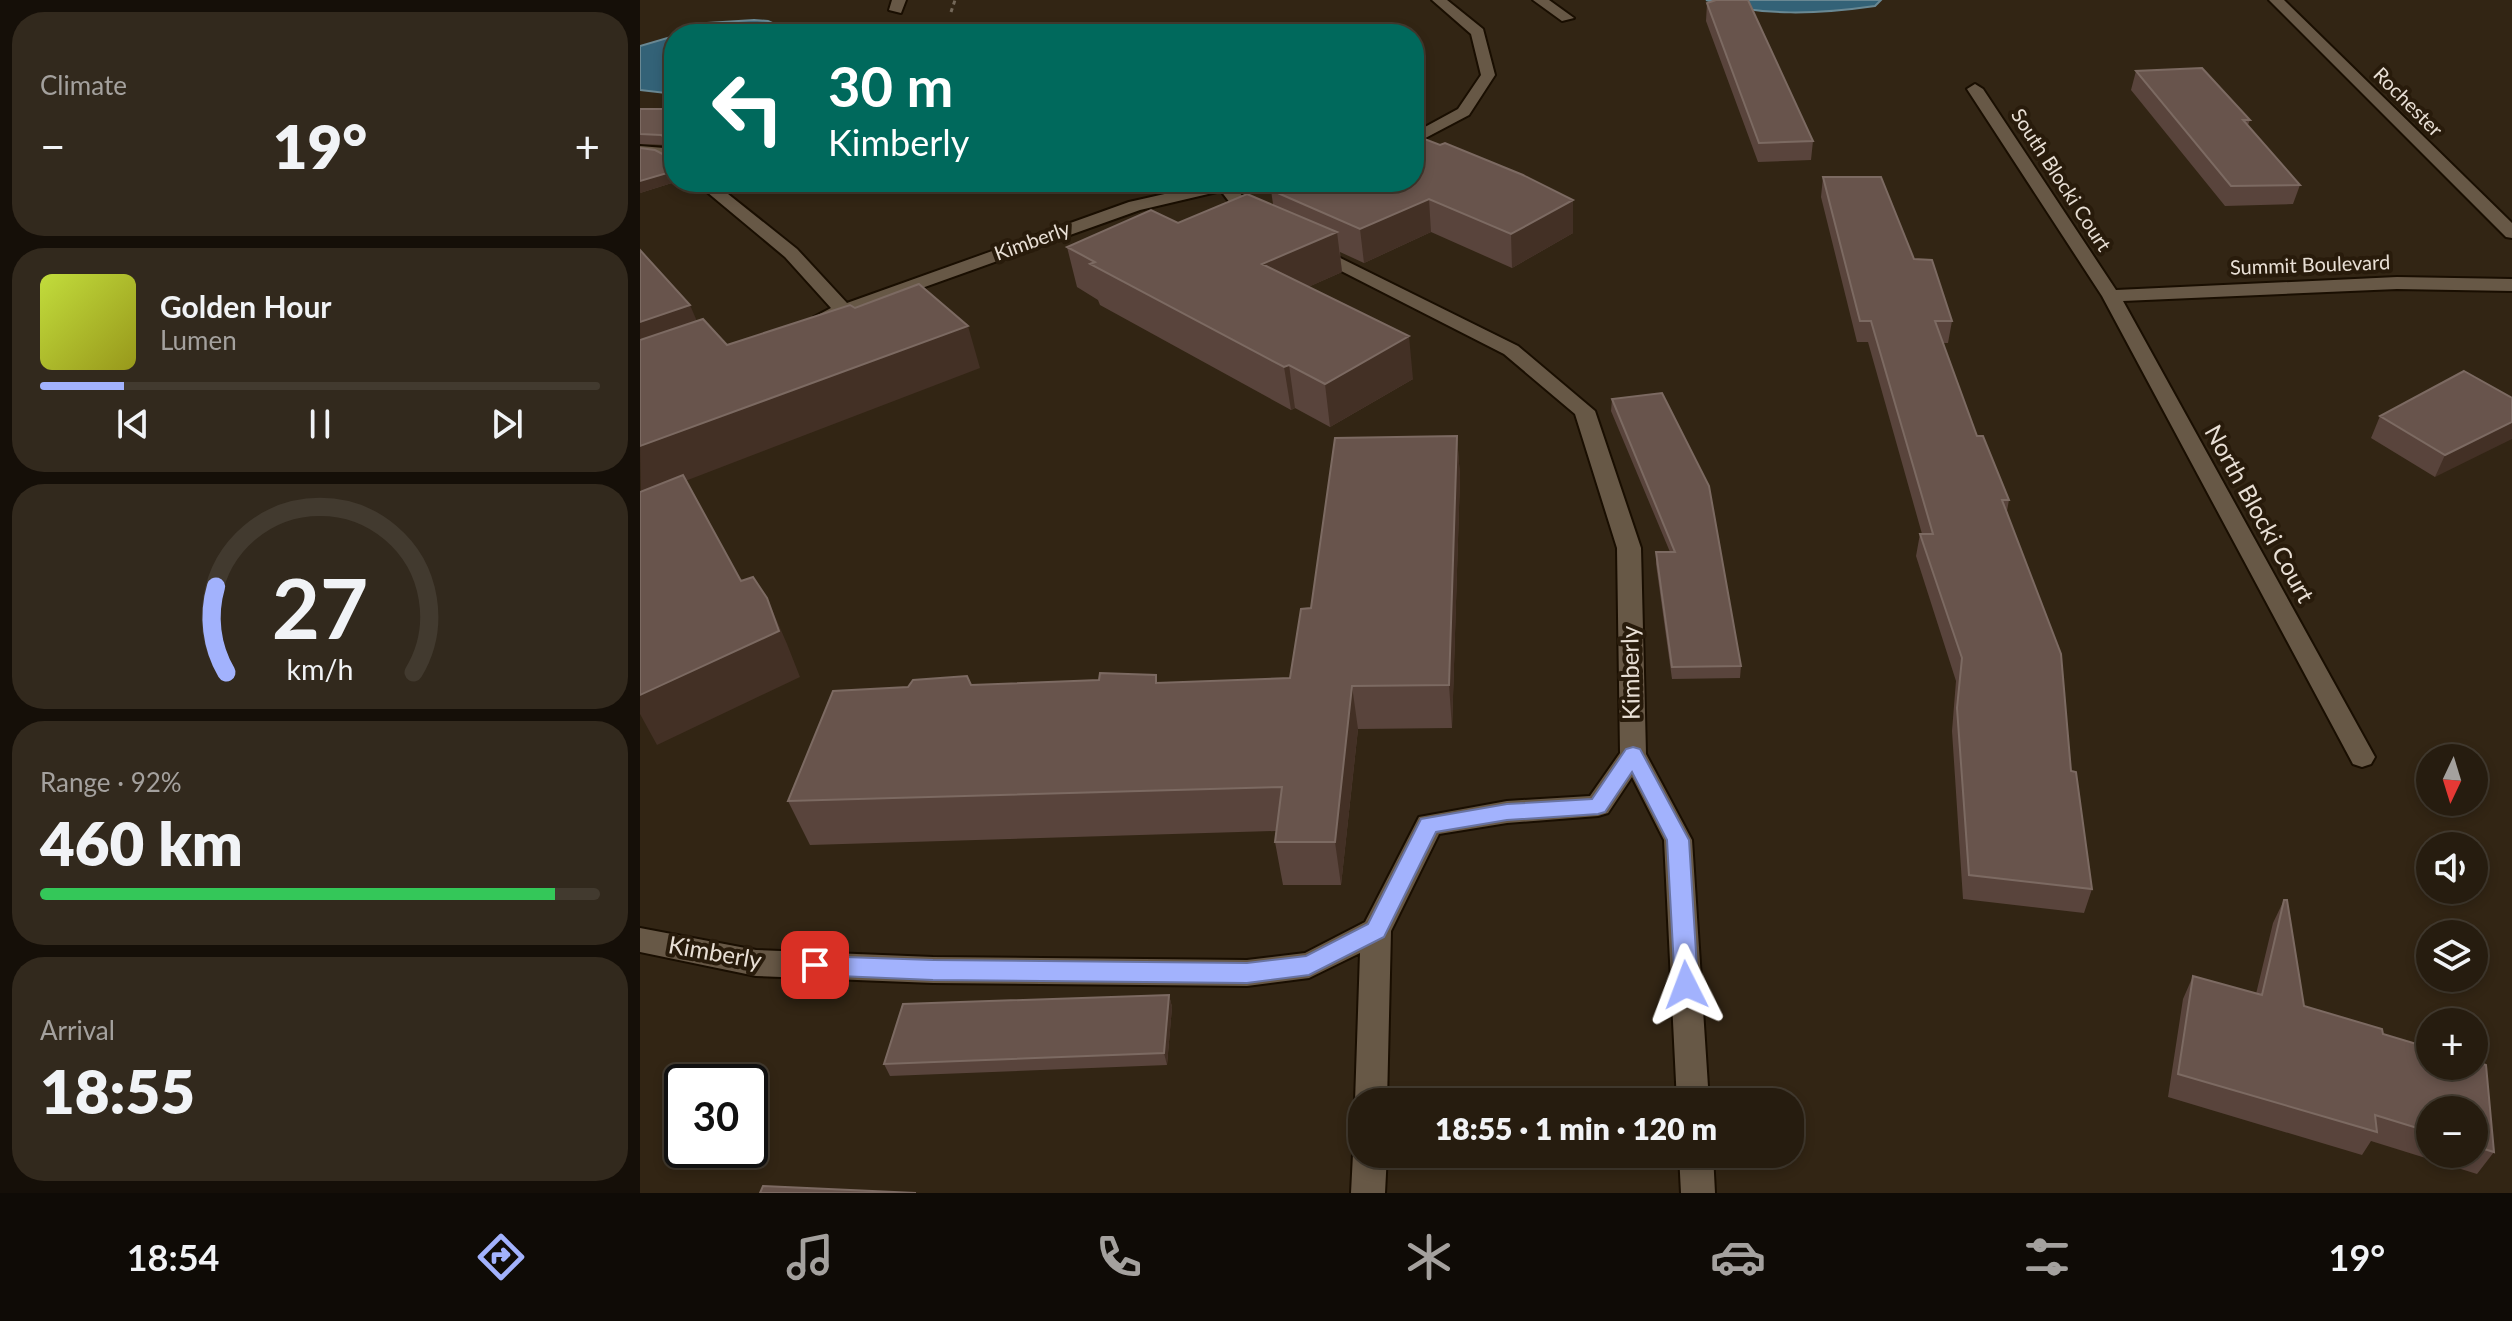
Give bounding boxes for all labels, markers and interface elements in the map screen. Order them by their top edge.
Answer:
text: 30 m [828,52,953,119]
icon: left [696,56,800,160]
street label: Rochester [2369,62,2449,141]
text: Climate [40,69,127,101]
street label: South Blocki Court [2007,104,2117,255]
text: 19° [273,110,367,182]
text: − [40,120,66,172]
text: + [574,120,600,172]
text: Kimberly [828,120,969,164]
street label: Kimberly [991,215,1073,265]
street label: Summit Boulevard [2229,249,2390,279]
text: Golden Hour [160,288,332,324]
text: Lumen [160,324,237,356]
icon: previous [111,402,155,446]
icon: pause [298,402,342,446]
icon: next [485,402,529,446]
street label: North Blocki Court [2199,419,2321,608]
text: 27 [272,556,368,656]
street label: Kimberly [1614,625,1645,720]
text: km/h [287,652,353,686]
north arrow [2416,744,2488,816]
map controls [2416,744,2488,1168]
text: Range · 92% [40,766,182,798]
text: 460 km [40,807,243,879]
button: sound [2416,832,2488,904]
button: layers [2416,920,2488,992]
street label: Kimberly [666,929,765,974]
pin [781,931,849,999]
icon: arrive [793,943,837,987]
position arrow [1644,943,1728,1027]
button: + [2416,1008,2488,1080]
text: Arrival [40,1014,115,1046]
text: 18:55 [40,1055,195,1127]
speed limit sign: 30 [664,1064,768,1168]
button: − [2416,1096,2488,1168]
text: 18:55 · 1 min · 120 m [1435,1110,1717,1146]
icon: directions [473,1229,529,1285]
icon: music [782,1229,838,1285]
icon: phone [1091,1229,1147,1285]
icon: climate [1401,1229,1457,1285]
icon: car [1710,1229,1766,1285]
icon: filters [2019,1229,2075,1285]
text: 18:54 [127,1235,219,1279]
text: 19° [2329,1235,2385,1279]

